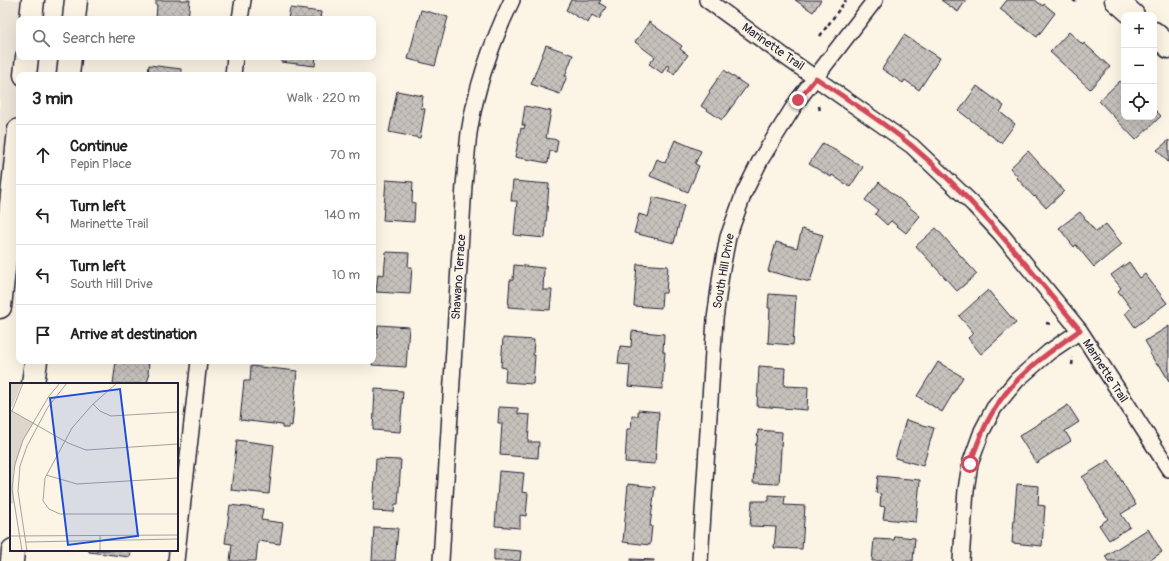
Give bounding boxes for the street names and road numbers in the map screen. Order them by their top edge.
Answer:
street label: Marinette Trail [739,20,807,74]
street label: South Hill Drive [710,232,738,310]
street label: Shawano Terrace [449,234,469,320]
street label: Marinette Trail [1079,336,1131,406]

